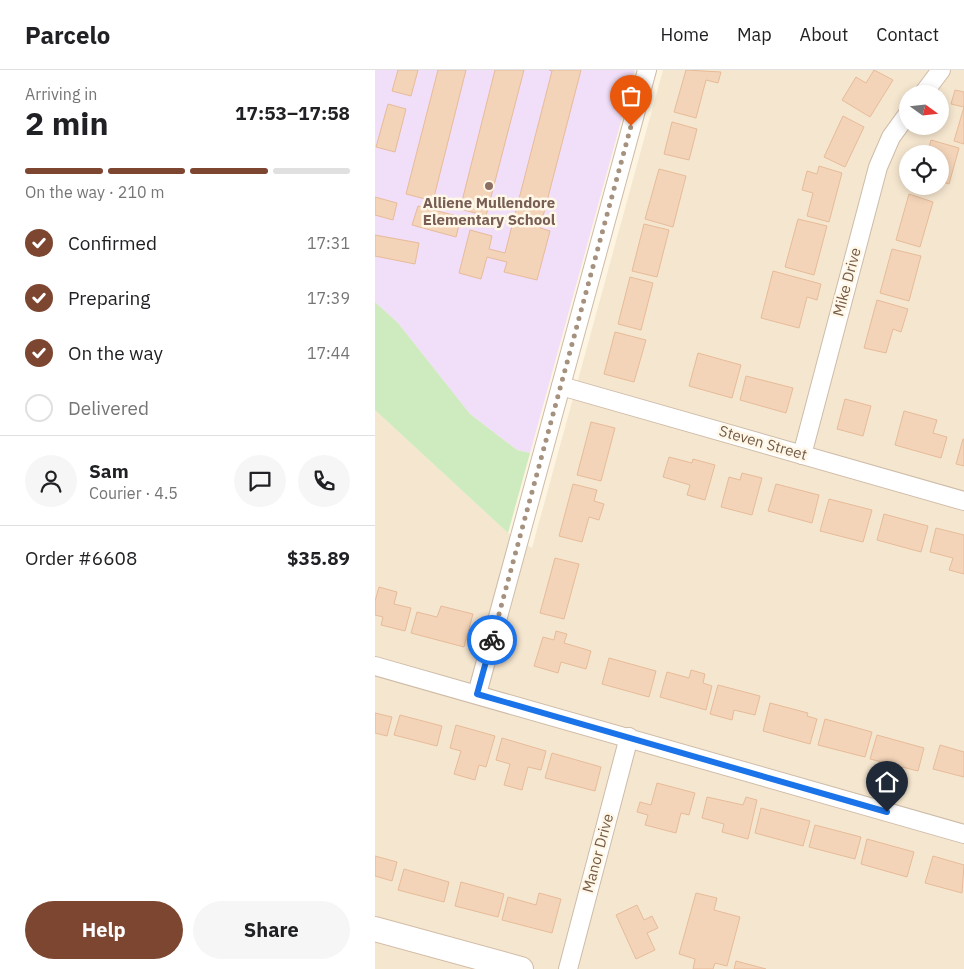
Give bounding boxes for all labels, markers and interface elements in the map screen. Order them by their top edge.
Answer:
text: Parcelo [25,19,110,51]
text: Home [661,23,709,46]
text: Map [737,23,772,46]
text: About [800,23,848,46]
text: Contact [876,23,939,46]
pin [610,75,652,126]
icon: bag [617,82,645,110]
text: Arriving in [25,84,97,104]
north arrow [899,85,949,135]
map controls [899,85,949,195]
text: 17:53–17:58 [235,101,350,125]
text: 2 min [25,102,109,144]
button: locate [899,145,949,195]
marker: Alliene Mullendore Elementary School [483,180,495,192]
text: On the way · 210 m [25,182,164,202]
place label: Alliene Mullendore Elementary School [423,193,556,229]
icon: check [25,229,53,257]
text: Confirmed [68,231,157,255]
text: 17:31 [307,233,350,253]
street label: Mike Drive [828,246,865,318]
icon: check [25,284,53,312]
text: Preparing [68,286,150,310]
text: 17:39 [307,288,350,308]
icon: check [25,339,53,367]
text: On the way [68,341,163,365]
text: 17:44 [307,343,350,363]
text: Delivered [68,396,149,420]
street label: Steven Street [717,421,809,464]
button: person [25,455,77,507]
button: chat [234,455,286,507]
button: phone [298,455,350,507]
text: Sam [89,459,129,483]
text: Courier · 4.5 [89,483,178,503]
text: Order #6608 [25,546,137,570]
text: $35.89 [287,546,350,570]
courier [467,615,517,665]
icon: bike [478,626,506,654]
pin [866,761,908,812]
icon: home [873,768,901,796]
street label: Manor Drive [578,811,617,894]
button: Help [25,901,183,959]
button: Share [193,901,350,959]

